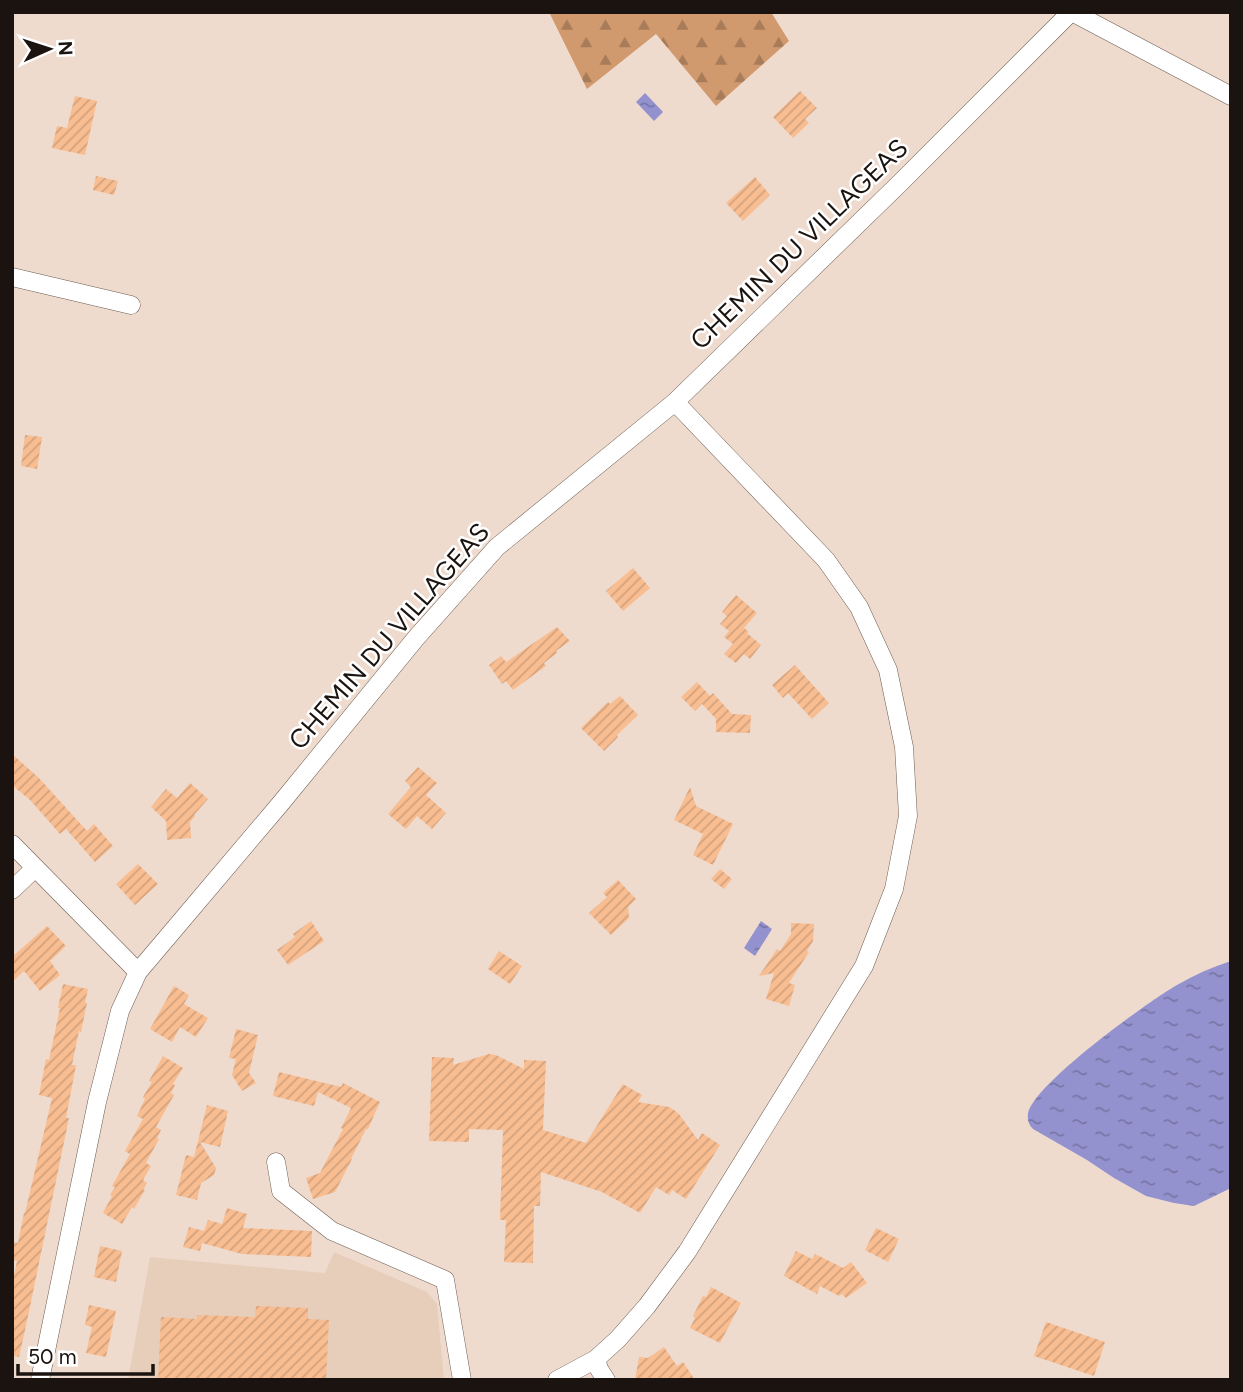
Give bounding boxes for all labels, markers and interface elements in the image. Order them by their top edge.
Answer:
north arrow [14,14,84,84]
text: N [54,40,77,56]
street label: CHEMIN DU VILLAGEAS [684,132,914,356]
street label: CHEMIN DU VILLAGEAS [282,516,496,756]
scale bar [18,1332,152,1376]
text: 50 m [28,1344,77,1369]

